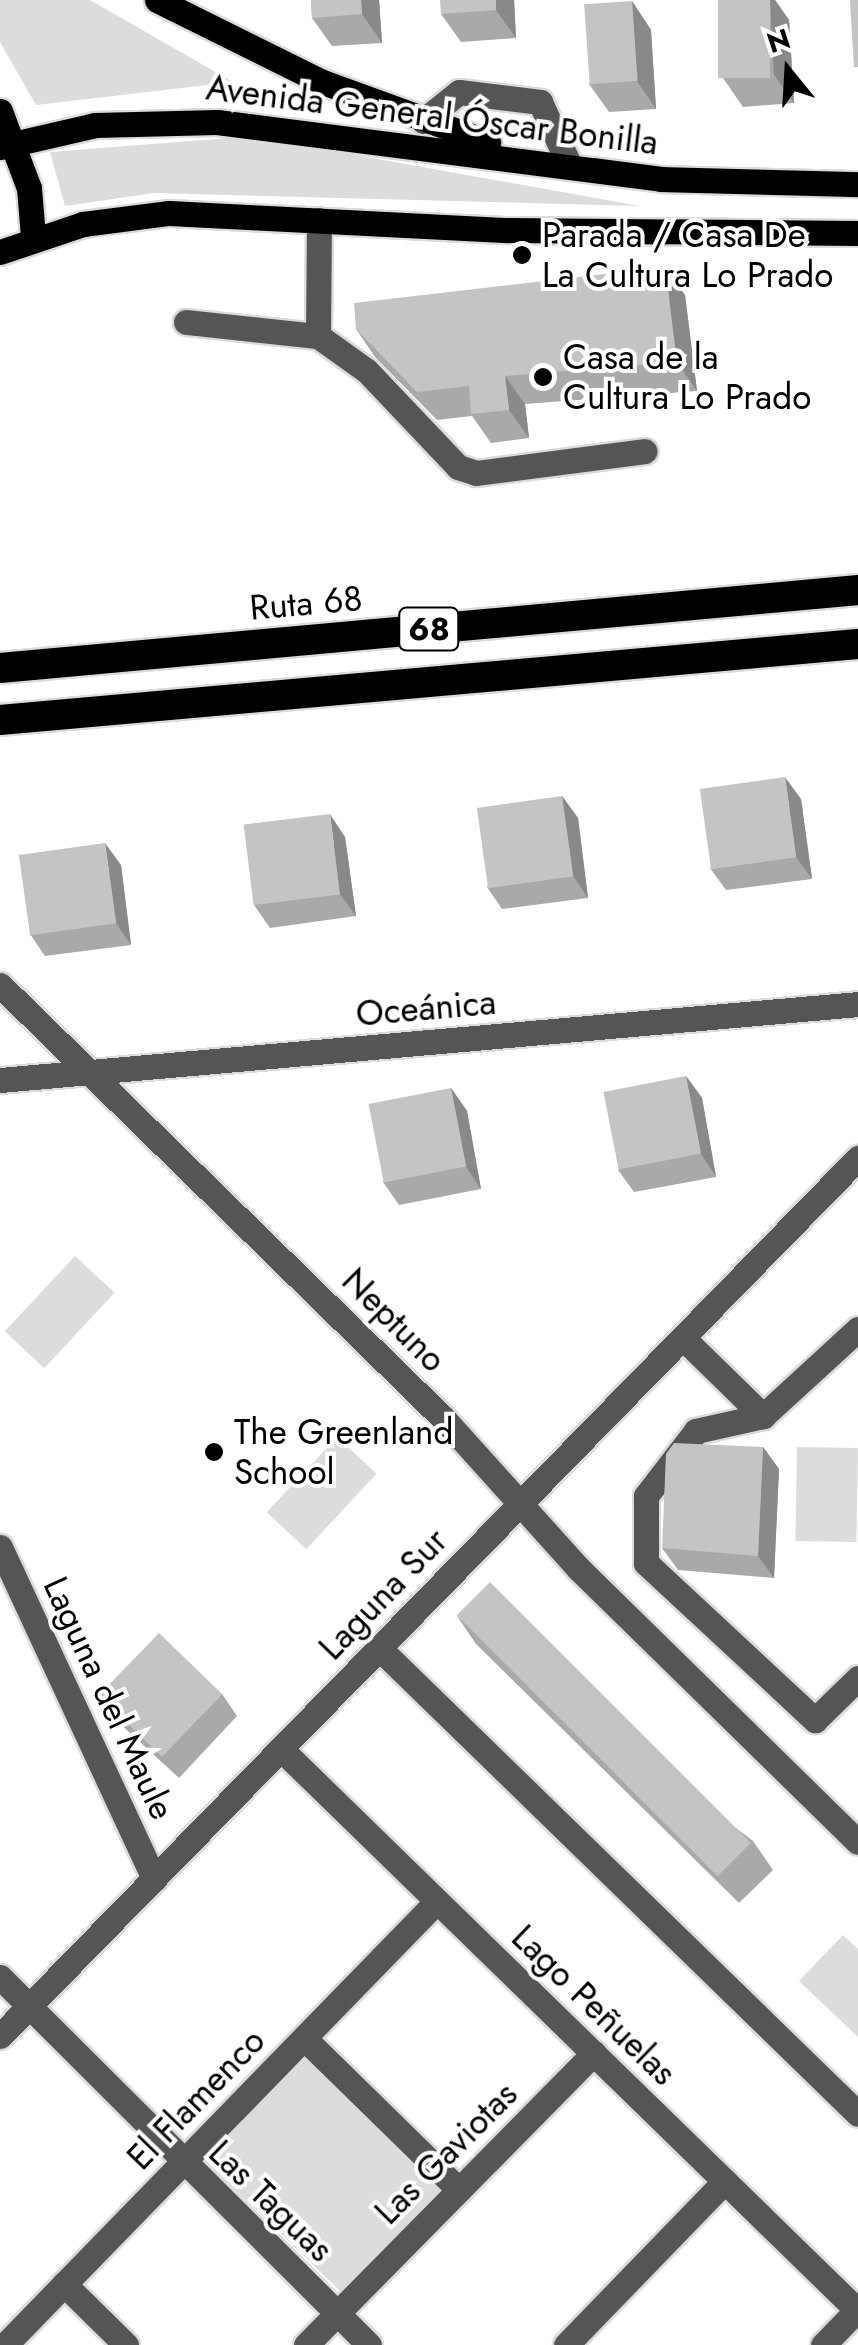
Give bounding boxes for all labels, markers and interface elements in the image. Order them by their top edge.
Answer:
text: N [762,18,795,64]
north arrow [738,20,838,120]
street label: Avenida General Óscar Bonilla [204,66,660,164]
place label: Parada / Casa De La Cultura Lo Prado [542,214,833,296]
marker: Parada / Casa De La Cultura Lo Prado [511,244,533,266]
place label: Casa de la Cultura Lo Prado [563,336,811,418]
marker: Casa de la Cultura Lo Prado [532,366,554,388]
street label: Ruta 68 [248,577,364,629]
road number: 68 [396,602,462,656]
street label: Oceánica [354,981,498,1035]
street label: Neptuno [333,1259,455,1381]
place label: The Greenland School [234,1411,453,1493]
marker: The Greenland School [203,1441,225,1463]
street label: Laguna Sur [310,1520,456,1668]
street label: Laguna del Maule [34,1570,184,1826]
street label: Lago Peñuelas [503,1916,685,2094]
street label: El Flamenco [118,2020,274,2178]
street label: Las Gaviotas [366,2073,526,2233]
street label: Las Taguas [200,2132,342,2270]

